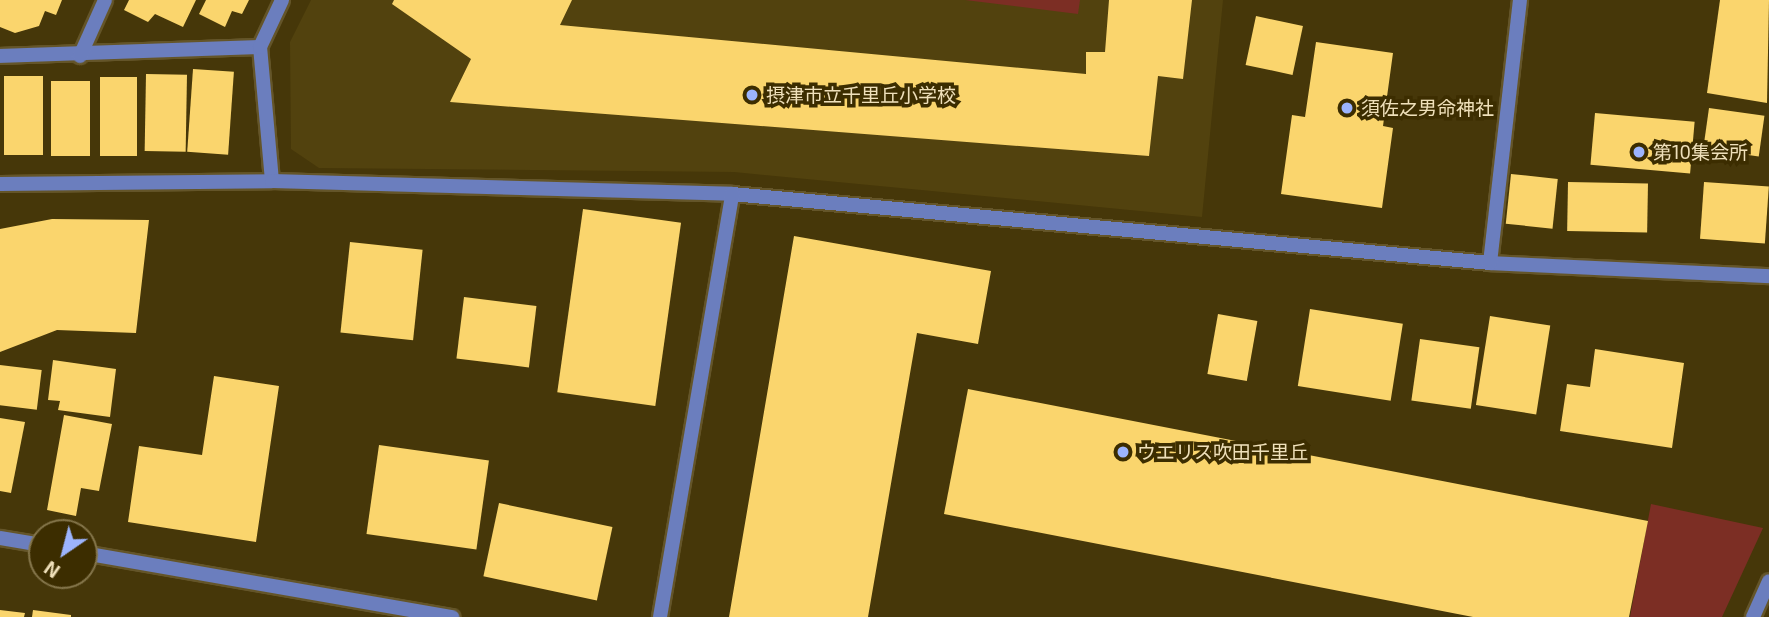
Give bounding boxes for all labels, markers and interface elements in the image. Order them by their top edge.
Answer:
place label: 摂津市立千里丘小学校 [766,84,956,106]
marker: 摂津市立千里丘小学校 [744,87,760,103]
place label: 須佐之男命神社 [1361,97,1494,119]
marker: 須佐之男命神社 [1339,100,1355,116]
place label: 第10集会所 [1653,141,1748,163]
marker: 第10集会所 [1631,144,1647,160]
place label: ウエリス吹田千里丘 [1137,441,1308,463]
marker: ウエリス吹田千里丘 [1115,444,1131,460]
north arrow [28,519,98,589]
text: N [40,557,64,583]

